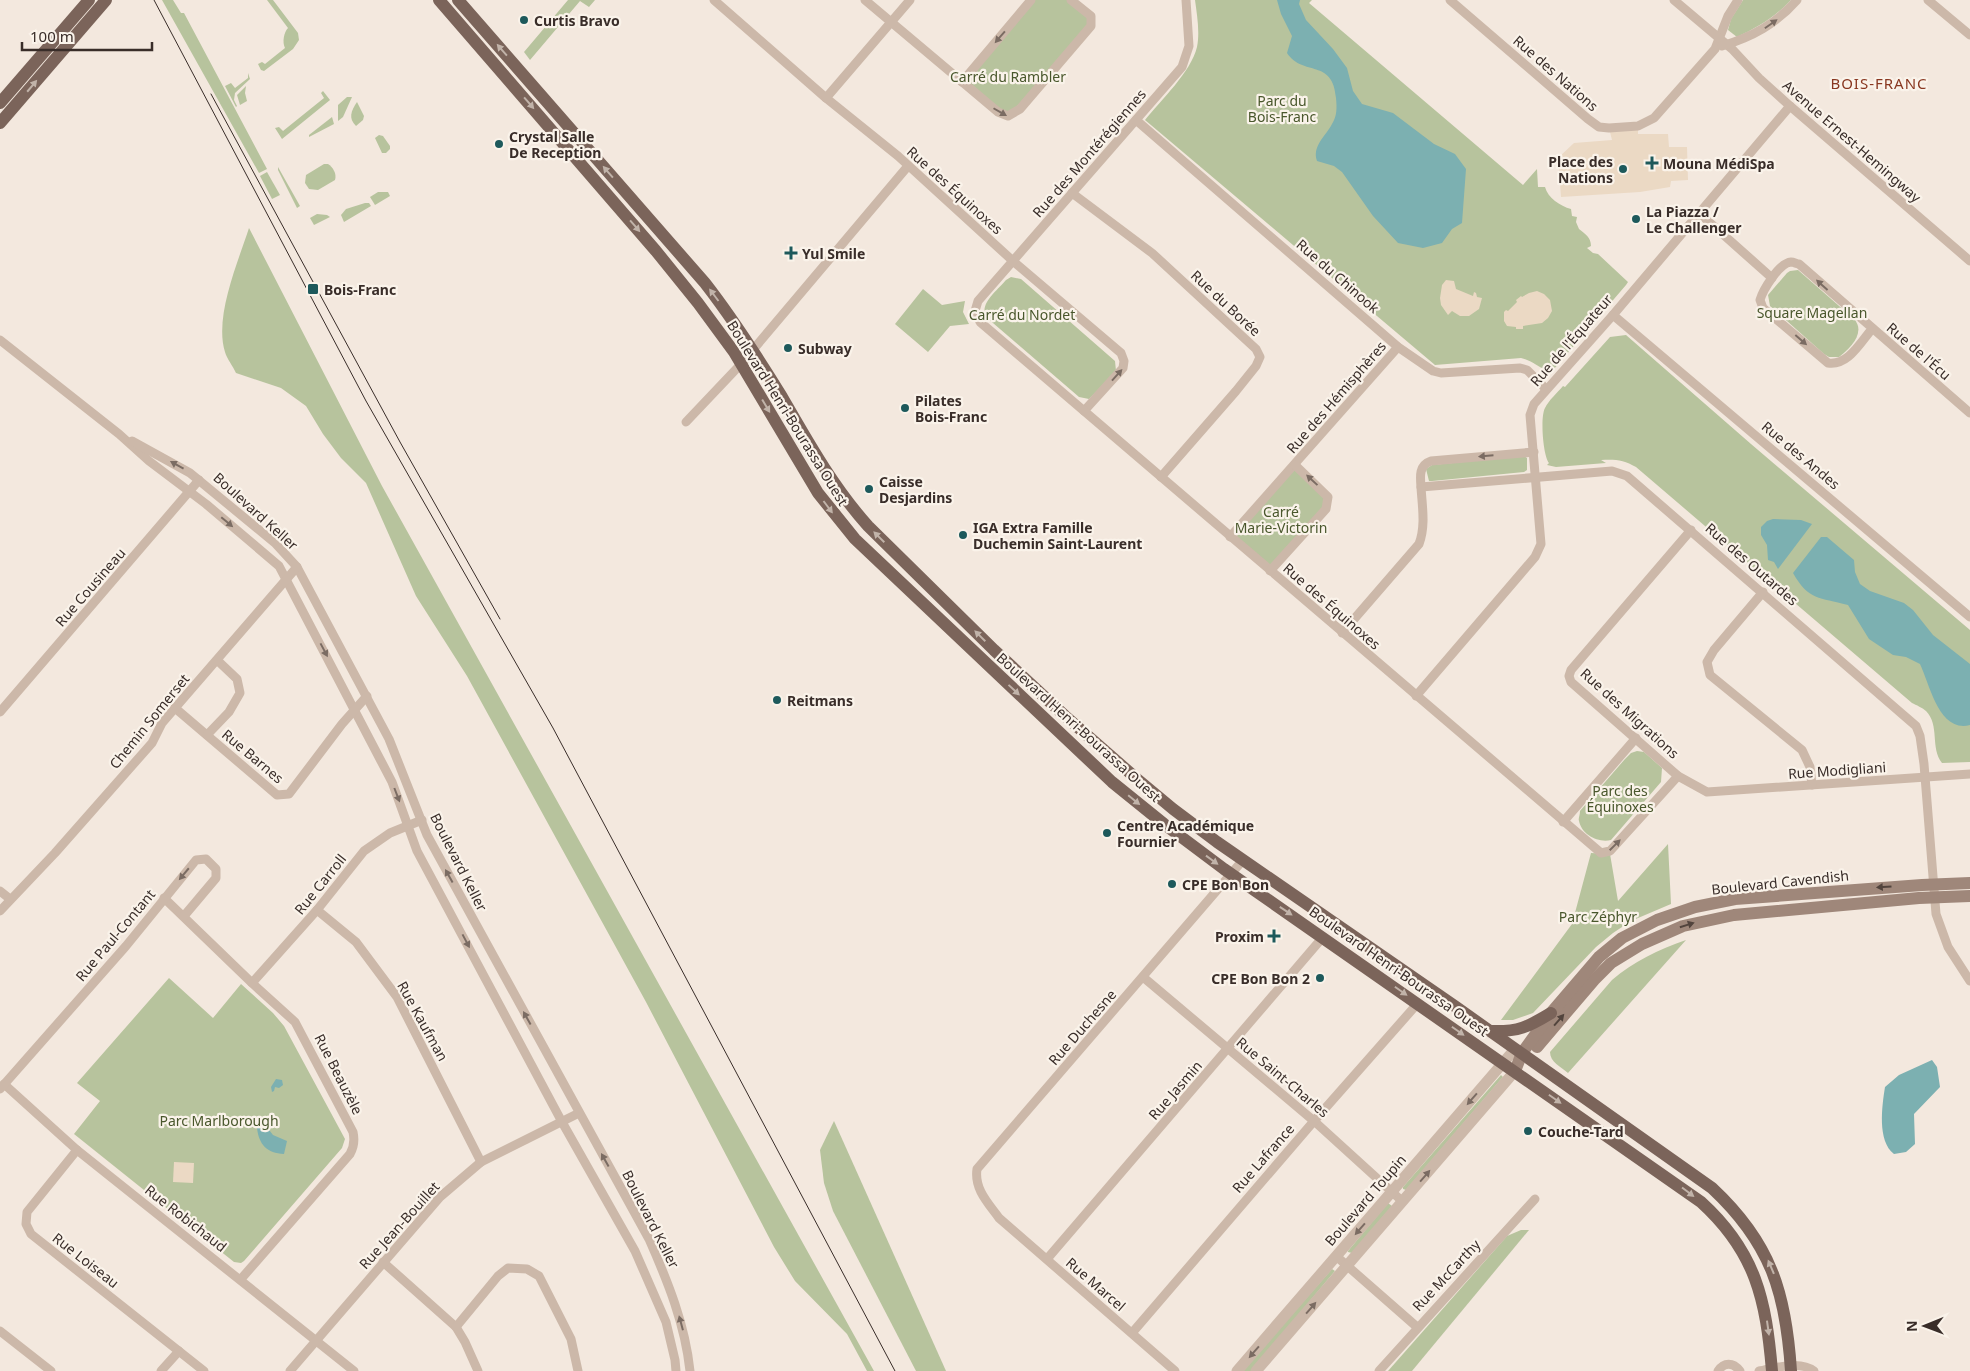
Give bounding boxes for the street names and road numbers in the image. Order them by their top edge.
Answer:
street label: Rue des Nations [1509,31,1603,115]
street label: Avenue Ernest-Hemingway [1779,76,1926,207]
street label: Rue des Montérégiennes [1028,85,1150,221]
street label: Rue des Équinoxes [903,142,1007,238]
street label: Rue du Chinook [1293,235,1384,318]
street label: Rue du Borée [1187,266,1265,340]
street label: Rue de l'Équateur [1526,290,1616,390]
street label: Boulevard Henri-Bourassa Ouest [723,317,853,509]
street label: Rue de l'Écu [1883,318,1955,384]
street label: Rue des Hémisphères [1282,337,1390,457]
street label: Rue des Andes [1758,417,1844,493]
street label: Boulevard Keller [210,468,303,554]
street label: Rue des Outardes [1702,518,1803,610]
street label: Rue Cousineau [51,544,129,630]
street label: Rue des Équinoxes [1279,558,1385,654]
street label: Boulevard Henri-Bourassa Ouest [993,648,1165,806]
street label: Rue des Migrations [1577,664,1684,763]
street label: Chemin Somerset [105,670,193,772]
street label: Rue Barnes [218,725,288,788]
street label: Rue Modigliani [1787,757,1887,783]
street label: Boulevard Keller [426,810,492,914]
street label: Rue Carroll [290,850,350,918]
street label: Boulevard Cavendish [1710,865,1850,899]
street label: Rue Paul-Contant [71,885,159,985]
street label: Boulevard Henri-Bourassa Ouest [1306,902,1492,1040]
street label: Rue Kaufman [393,978,453,1064]
street label: Rue Duchesne [1044,985,1120,1069]
street label: Rue Beauzèle [310,1030,368,1118]
street label: Rue Saint-Charles [1233,1033,1334,1122]
street label: Rue Jasmin [1144,1056,1206,1124]
street label: Rue Lafrance [1228,1119,1298,1197]
street label: Boulevard Toupin [1320,1150,1410,1250]
street label: Boulevard Keller [618,1167,684,1271]
street label: Rue Jean-Bouillet [355,1177,443,1273]
street label: Rue Robichaud [141,1180,231,1256]
street label: Rue Loiseau [49,1228,123,1292]
street label: Rue McCarthy [1408,1234,1485,1315]
street label: Rue Marcel [1062,1253,1130,1315]

